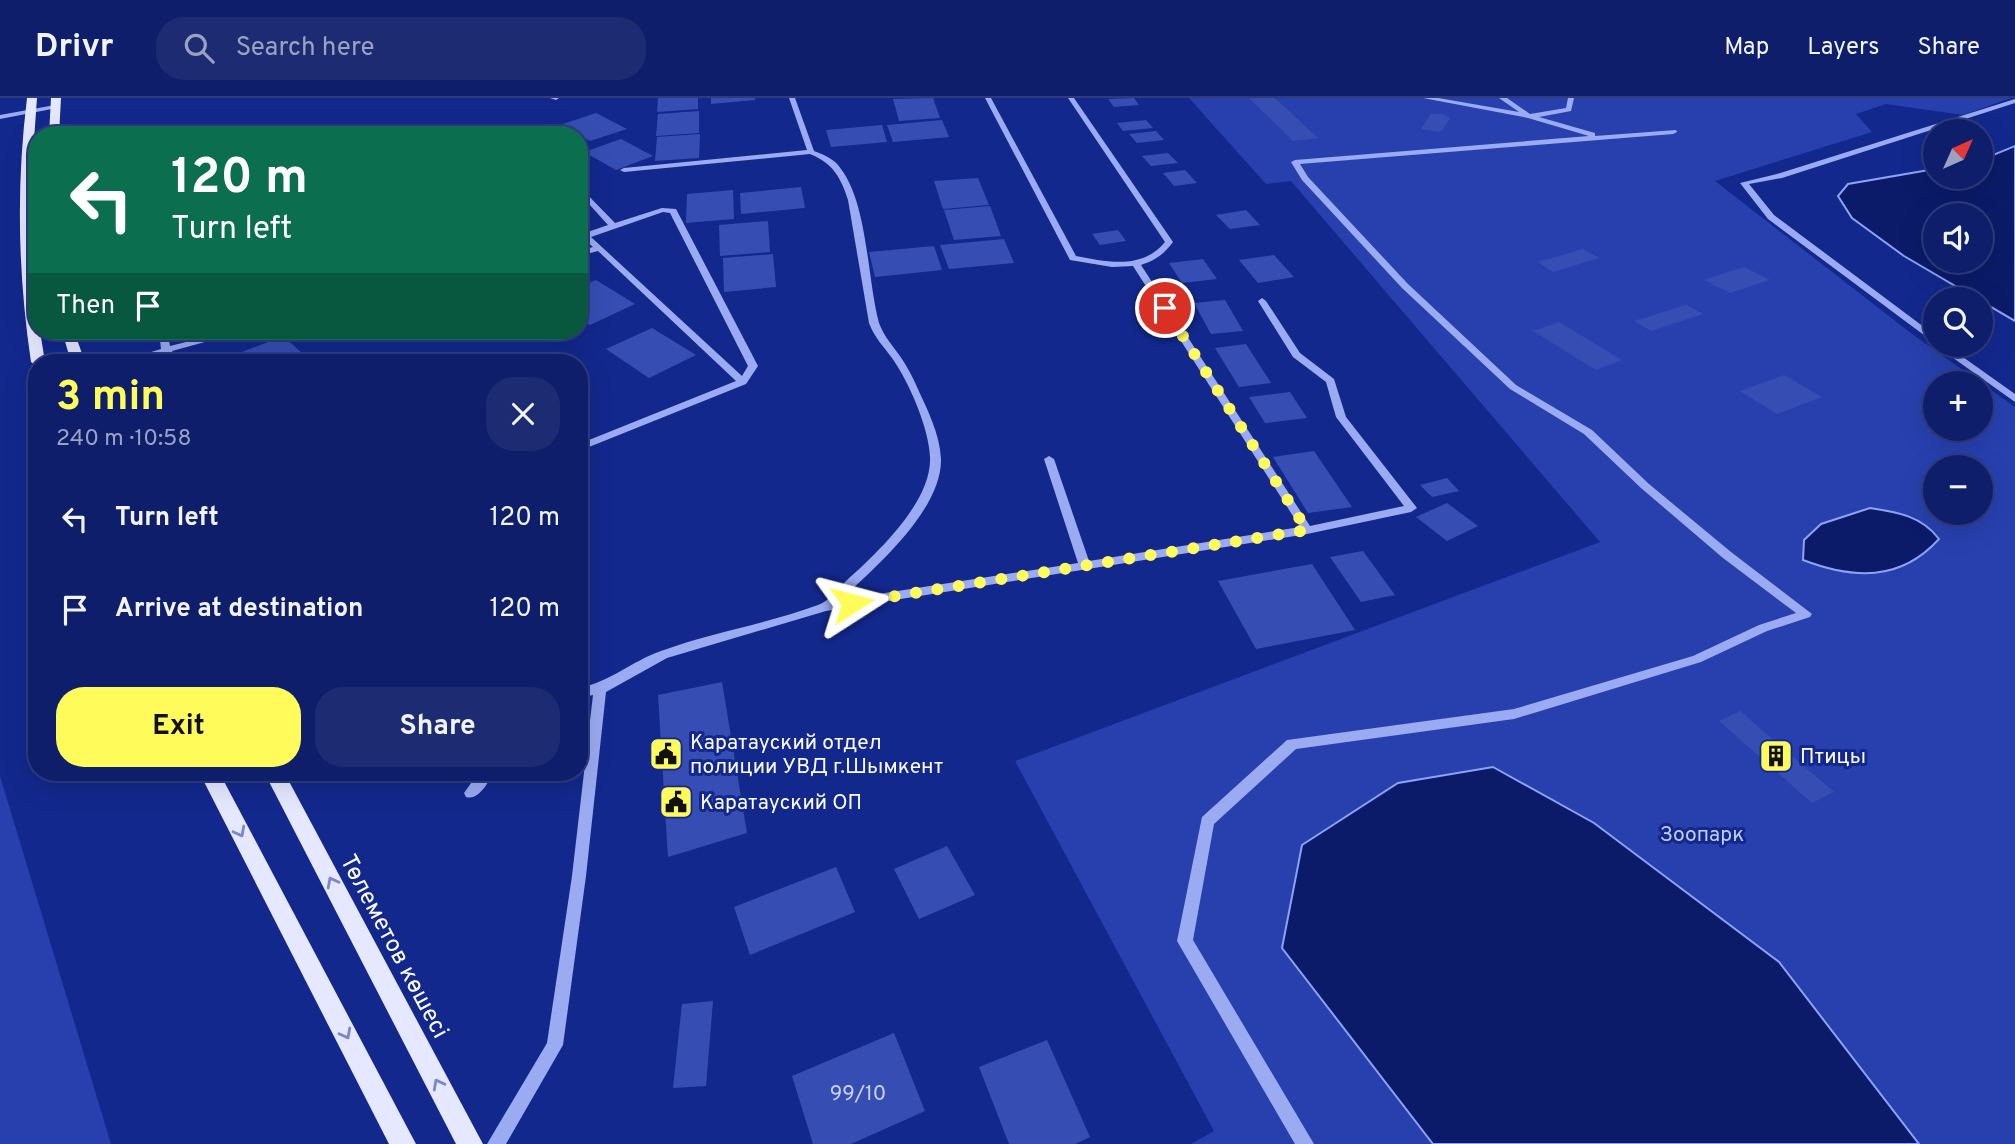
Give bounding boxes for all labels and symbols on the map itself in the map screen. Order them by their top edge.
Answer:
north arrow [1923,119,1993,189]
pin [1135,278,1195,338]
position arrow [815,566,889,640]
place label: Каратауский отдел полиции УВД г.Шымкент [690,730,943,781]
public building icon: Каратауский отдел полиции УВД г.Шымкент [647,735,685,773]
building icon: Птицы [1757,737,1795,775]
place label: Птицы [1800,744,1866,771]
public building icon: Каратауский ОП [657,783,695,821]
place label: Каратауский ОП [700,790,862,817]
park label: Зоопарк [1660,822,1744,849]
one-way arrow [232,825,246,837]
street label: Төлеметов көшесі [332,850,454,1044]
one-way arrow [327,877,340,889]
one-way arrow [337,1027,351,1039]
one-way arrow [433,1078,446,1091]
house number: 99/10 [830,1081,886,1108]

